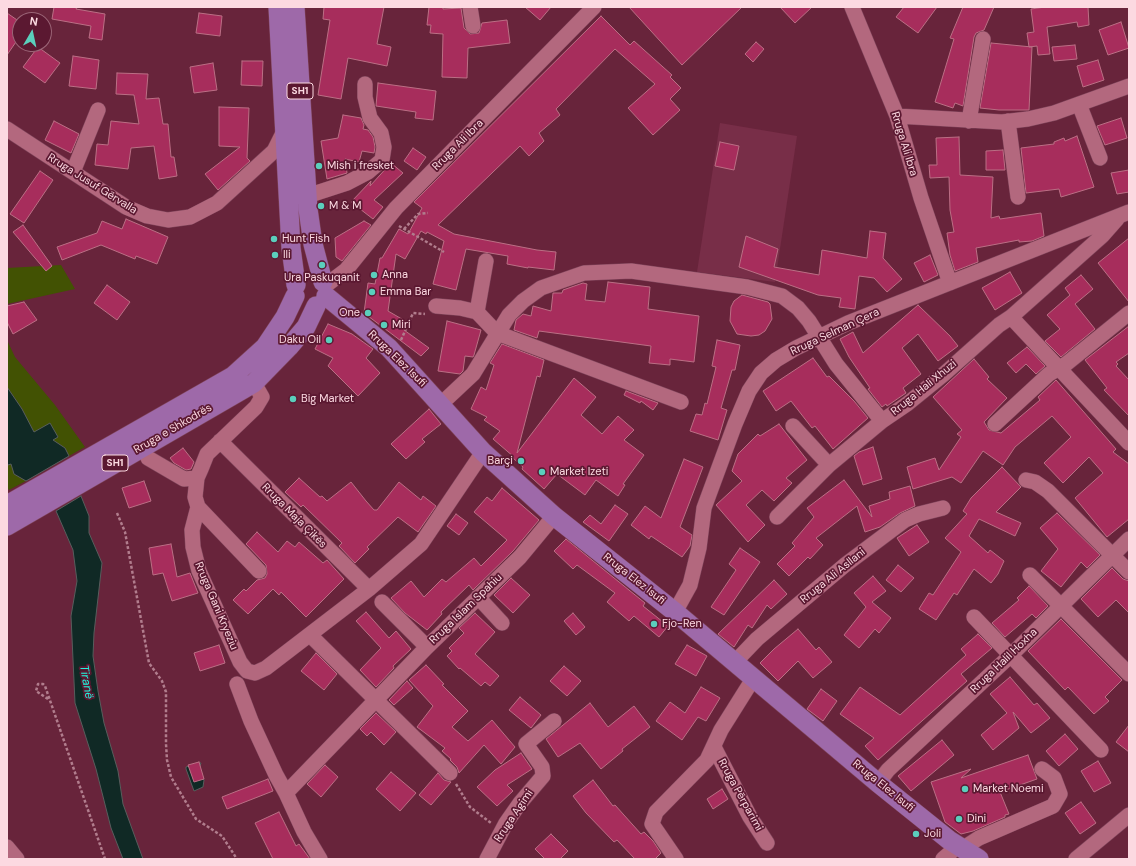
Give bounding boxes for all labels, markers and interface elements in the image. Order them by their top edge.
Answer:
north arrow [12,12,52,52]
text: N [29,14,39,29]
road number: SH1 [287,83,313,99]
street label: Rruga Ali Ibra [888,110,920,178]
street label: Rruga Ali Ibra [430,117,486,173]
street label: Rruga Jusuf Gërvalla [45,151,139,217]
place label: Mish i fresket [327,159,394,173]
marker: Mish i fresket [314,161,324,171]
place label: M & M [329,199,361,213]
marker: M & M [316,201,326,211]
place label: Hunt Fish [282,232,330,246]
marker: Hunt Fish [269,234,279,244]
place label: Ili [283,248,291,262]
marker: Ili [270,250,280,260]
marker: Ura Paskuqanit [317,260,327,270]
place label: Anna [382,268,408,282]
marker: Anna [369,270,379,280]
place label: Ura Paskuqanit [284,271,360,285]
place label: Emma Bar [380,285,431,299]
marker: Emma Bar [367,287,377,297]
place label: One [339,306,360,320]
street label: Rruga Selman Çera [789,306,881,358]
marker: One [363,308,373,318]
place label: Miri [392,318,411,332]
marker: Miri [379,320,389,330]
street label: Rruga Elez Isufi [365,328,429,390]
place label: Daku Oil [279,333,321,347]
marker: Daku Oil [324,335,334,345]
street label: Rruga Hali Xhuzi [889,358,959,418]
place label: Big Market [301,392,354,406]
marker: Big Market [288,394,298,404]
street label: Rruga e Shkodrës [132,401,214,457]
place label: Barçi [488,454,513,468]
road number: SH1 [102,455,128,471]
marker: Barçi [516,456,526,466]
place label: Market Izeti [550,465,608,479]
marker: Market Izeti [537,467,547,477]
street label: Rruga Maja Çikës [259,481,329,551]
street label: Rruga Ali Asllani [798,546,868,606]
street label: Rruga Elez Isufi [600,551,668,607]
street label: Rruga Gani Kryeziu [191,560,241,652]
street label: Rruga Islam Spahiu [427,571,505,647]
place label: Fjo-Ren [662,617,702,631]
marker: Fjo-Ren [649,619,659,629]
street label: Rruga Halil Hoxha [968,626,1040,696]
water label: Tiranë [76,664,96,700]
street label: Rruga Përparimi [715,757,765,833]
street label: Rruga Elez Isufi [850,757,916,815]
place label: Market Noemi [973,782,1044,796]
marker: Market Noemi [960,784,970,794]
street label: Rruga Agimi [492,787,536,845]
place label: Dini [967,812,986,826]
marker: Dini [954,814,964,824]
place label: Joli [924,827,941,841]
marker: Joli [911,829,921,839]

